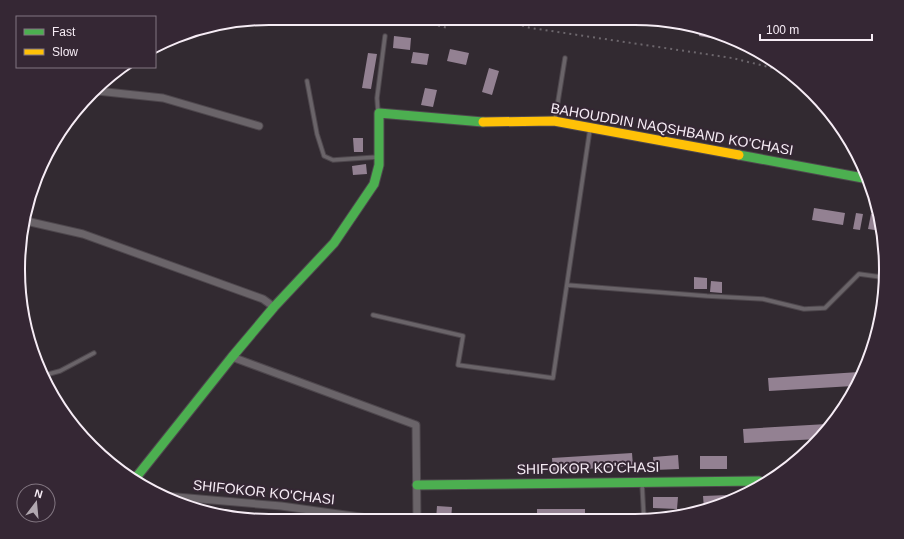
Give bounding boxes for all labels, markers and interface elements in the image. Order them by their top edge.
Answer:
legend [16,16,156,68]
scale bar [760,16,872,42]
text: 100 m [766,23,799,37]
text: Fast [52,25,76,39]
text: Slow [52,45,78,59]
street label: BAHOUDDIN NAQSHBAND KO'CHASI [549,100,795,158]
street label: SHIFOKOR KO'CHASI [517,459,659,477]
street label: SHIFOKOR KO'CHASI [192,477,336,507]
north arrow [16,483,56,523]
text: N [33,487,44,500]

